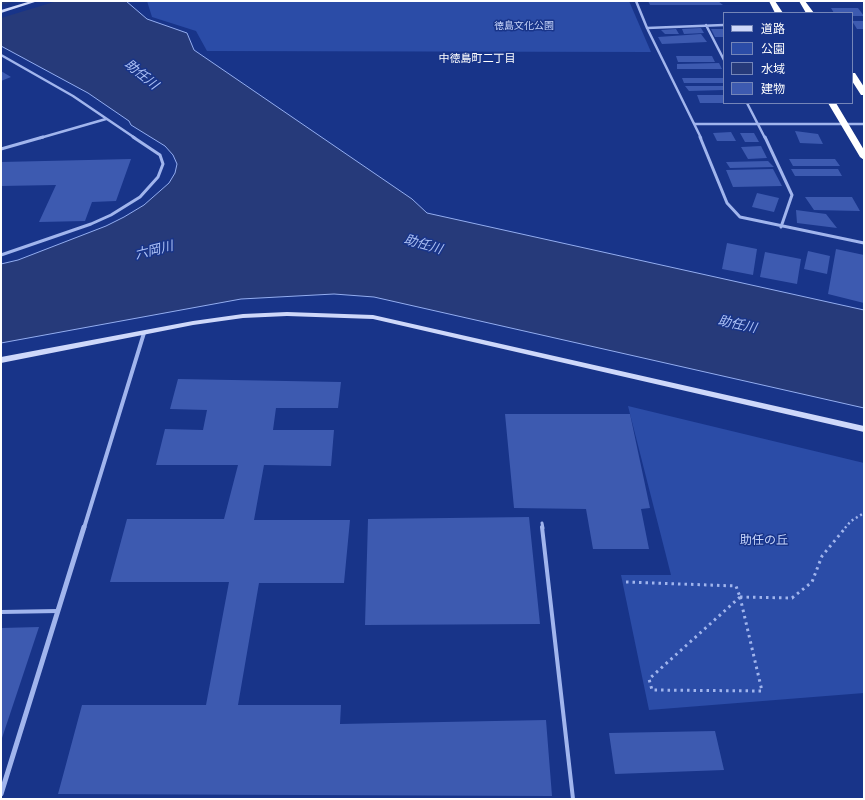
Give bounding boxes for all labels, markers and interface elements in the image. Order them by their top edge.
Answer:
legend [723,12,853,104]
park label: 徳島文化公園 [494,20,554,32]
text: 道路 [761,21,785,37]
text: 公園 [761,41,785,57]
district label: 中徳島町二丁目 [439,52,515,66]
water label: 助任川 [121,57,161,93]
text: 水域 [761,61,785,77]
text: 建物 [761,81,785,97]
water label: 助任川 [402,232,444,258]
water label: 六岡川 [133,239,175,263]
water label: 助任川 [716,313,758,337]
park label: 助任の丘 [740,534,788,548]

